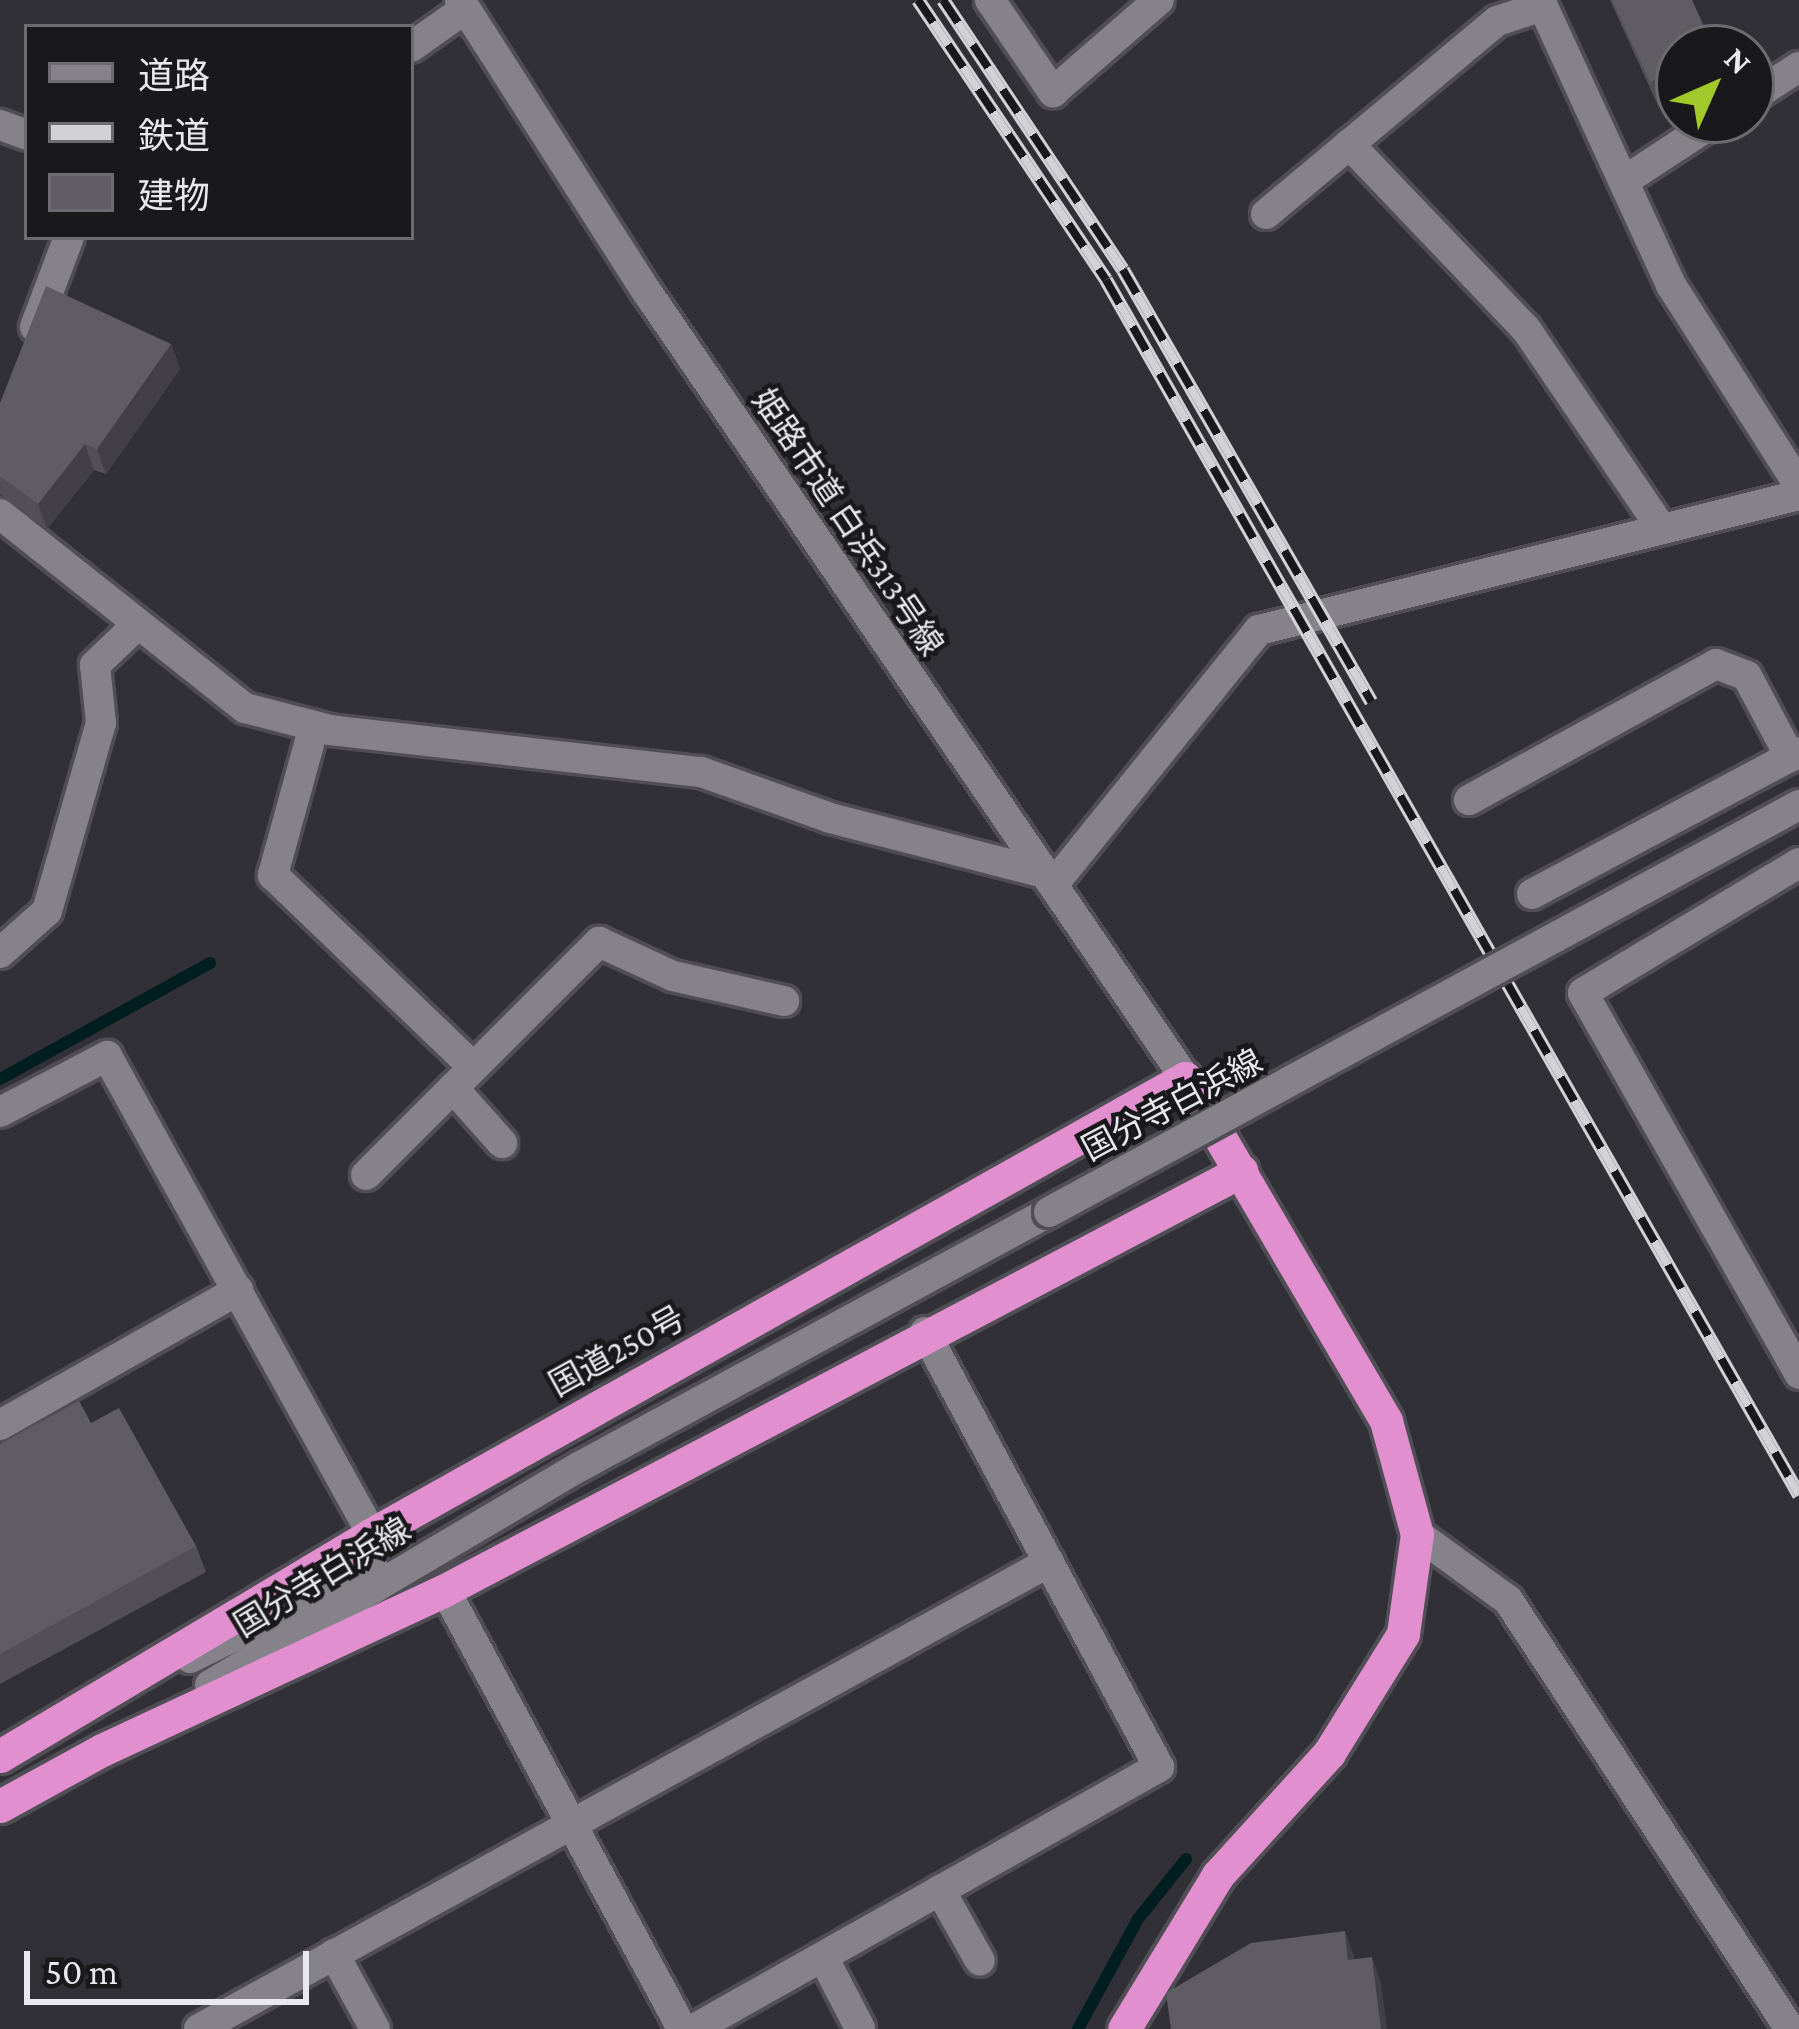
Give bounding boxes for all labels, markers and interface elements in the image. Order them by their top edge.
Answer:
legend [24,24,414,240]
north arrow [1655,24,1775,144]
text: N [1718,39,1760,81]
text: 道路 [138,56,210,96]
text: 鉄道 [138,116,210,156]
text: 建物 [138,176,210,216]
street label: 姫路市道 白浜313号線 [744,381,952,663]
street label: 国分寺白浜線 [1075,1041,1269,1169]
street label: 国道250号 [542,1298,692,1404]
street label: 国分寺白浜線 [227,1509,417,1645]
scale bar [30,1927,315,2001]
text: 50 m [45,1952,118,1992]

